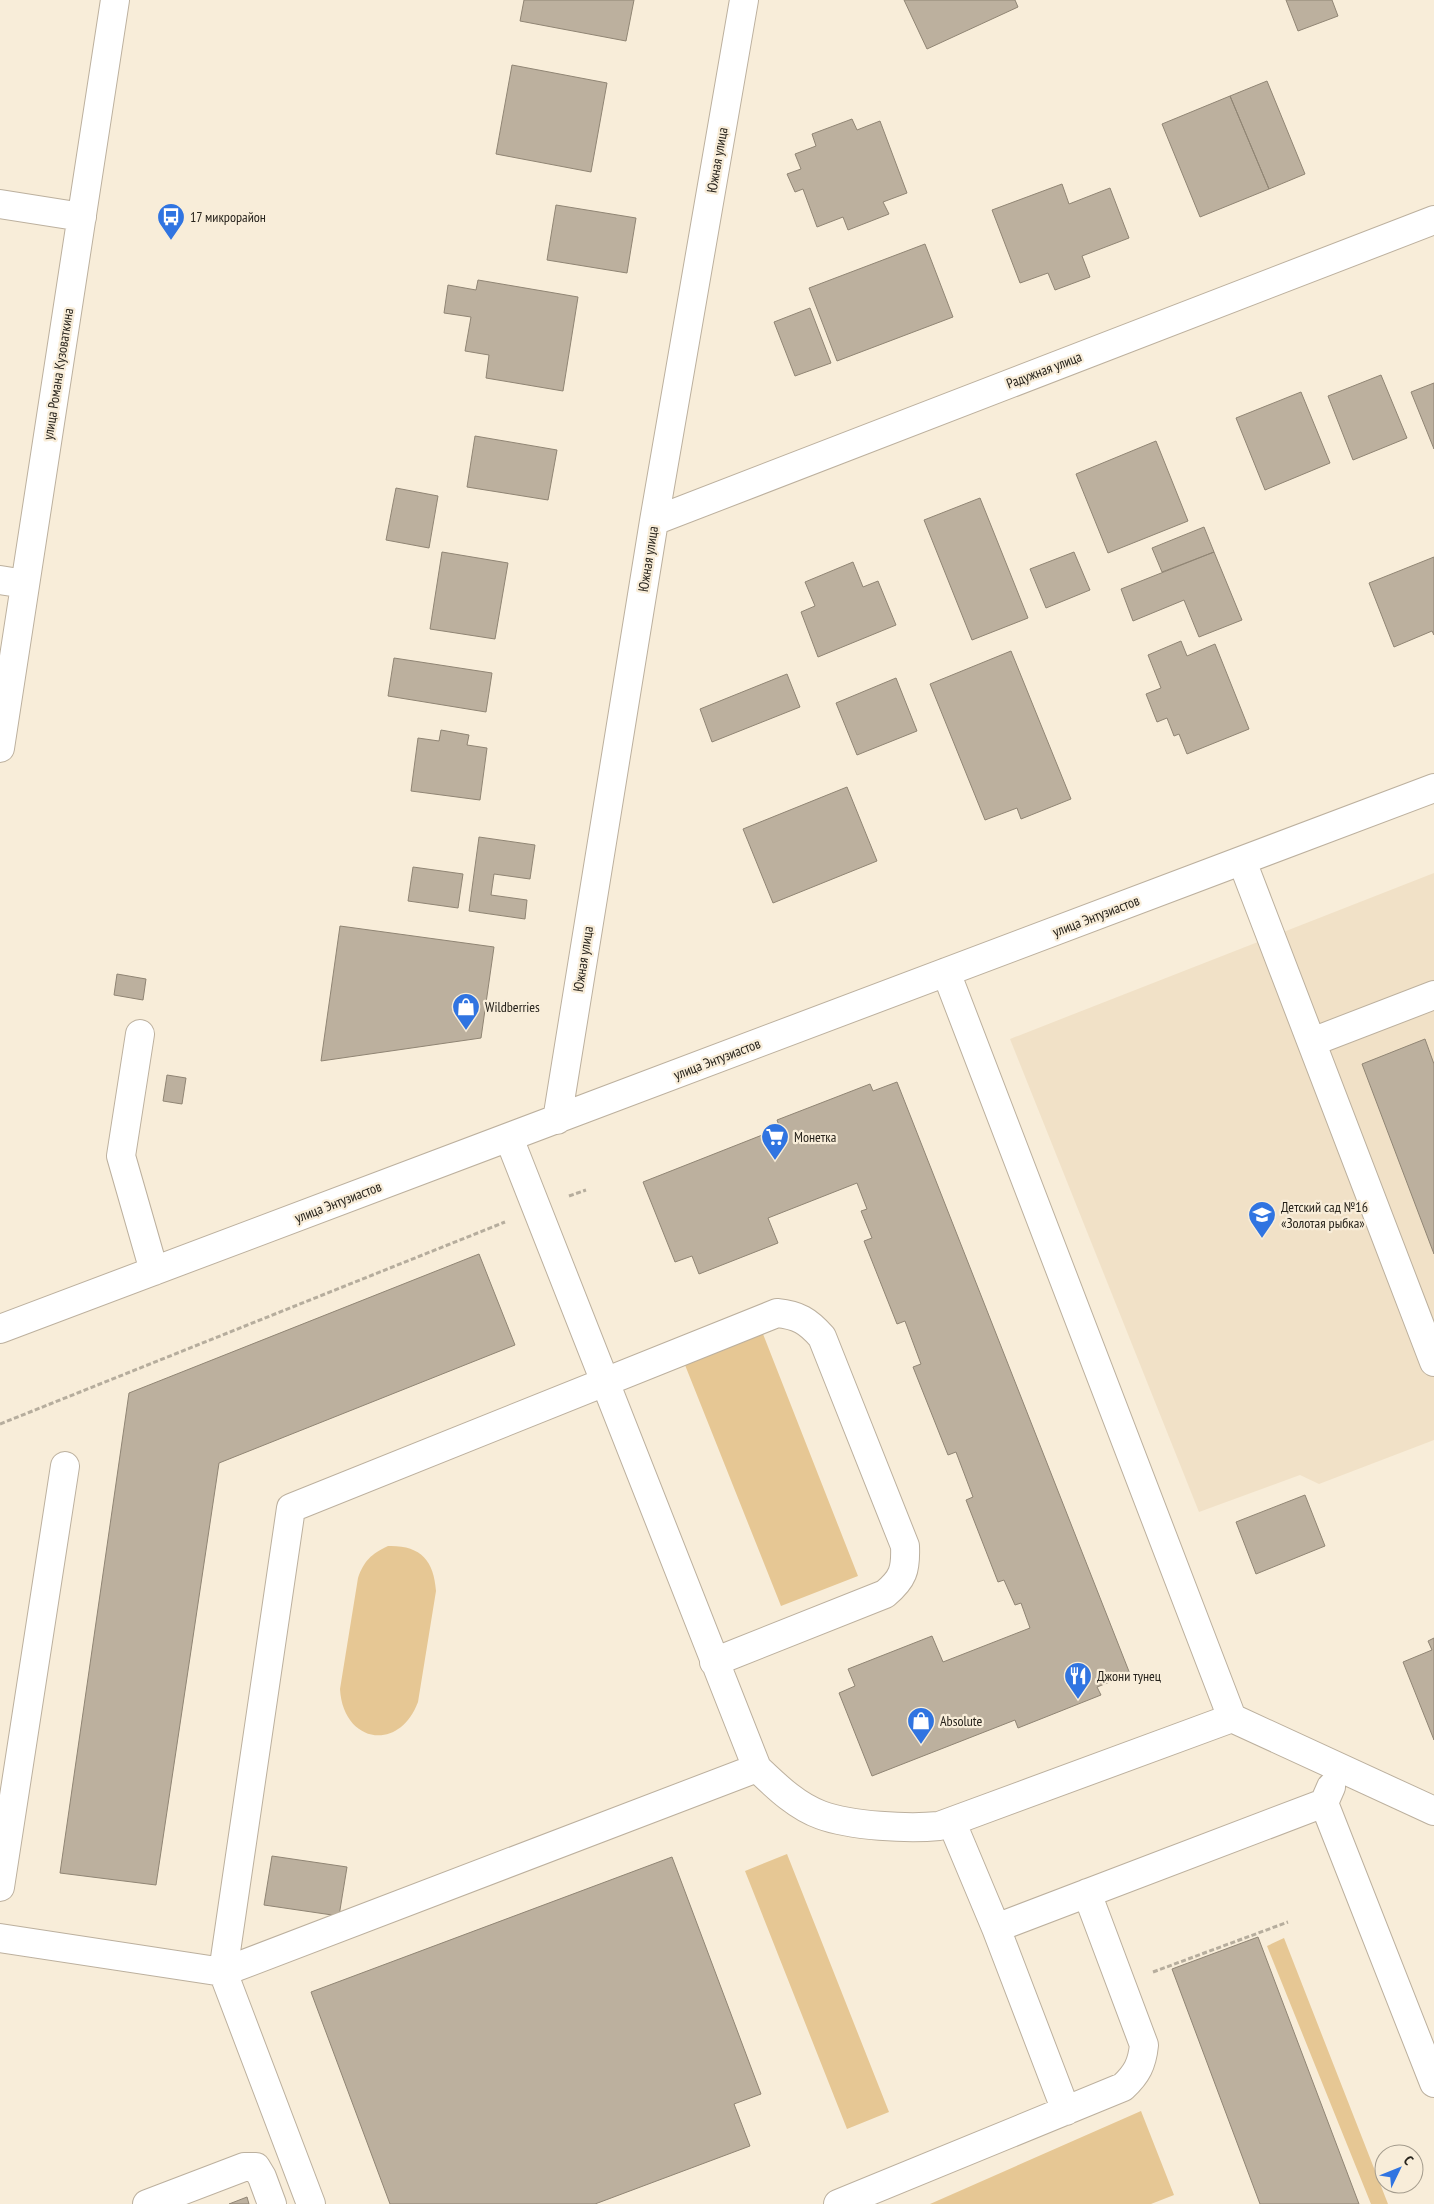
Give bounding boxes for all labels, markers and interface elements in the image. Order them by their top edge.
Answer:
street label: Южная улица [702,126,732,194]
bus stop icon: 17 микрорайон [156,202,186,241]
place label: 17 микрорайон [190,208,266,226]
street label: улица Романа Кузоваткина [39,307,77,441]
street label: Радужная улица [1004,347,1084,393]
street label: Южная улица [634,525,662,593]
street label: улица Энтузиастов [1050,891,1142,941]
street label: Южная улица [569,925,597,993]
shop icon: Wildberries [451,992,481,1031]
place label: Wildberries [485,998,540,1016]
street label: улица Энтузиастов [671,1034,763,1084]
supermarket icon: Монетка [760,1122,790,1161]
place label: Монетка [794,1128,836,1146]
street label: улица Энтузиастов [292,1177,384,1227]
place label: Детский сад №16 «Золотая рыбка» [1281,1198,1368,1232]
school or university icon: Детский сад №16 «Золотая рыбка» [1247,1200,1277,1239]
restaurant icon: Джони тунец [1063,1661,1093,1700]
place label: Джони тунец [1097,1667,1161,1685]
shop icon: Absolute [906,1706,936,1745]
place label: Absolute [940,1712,983,1730]
north arrow [1374,2144,1424,2194]
text: С [1400,2152,1418,2169]

